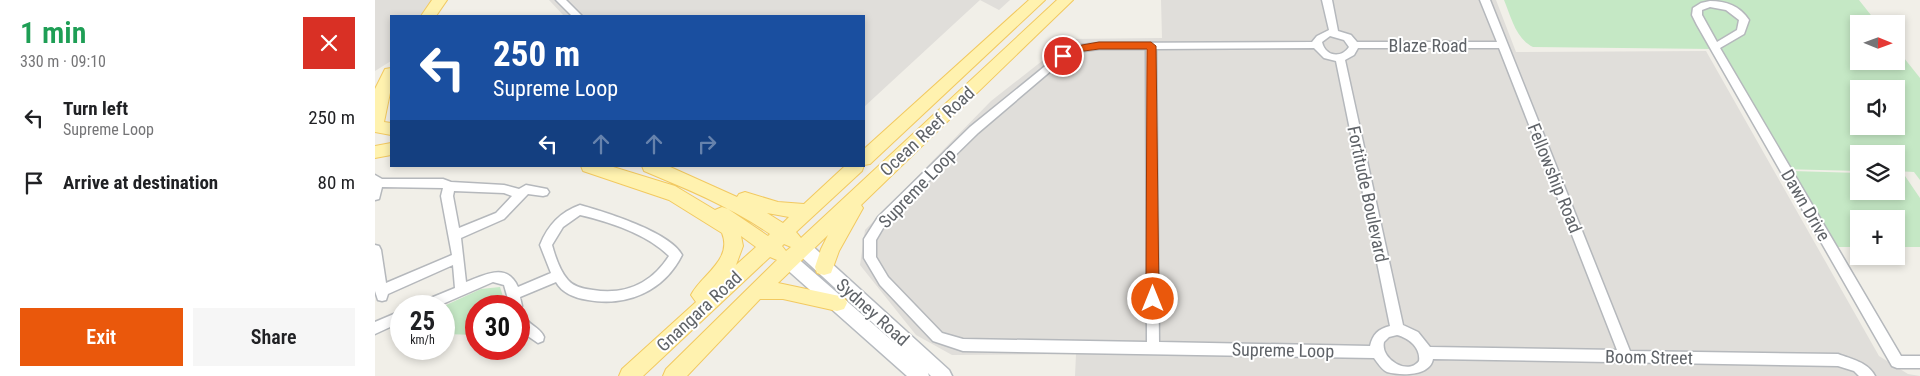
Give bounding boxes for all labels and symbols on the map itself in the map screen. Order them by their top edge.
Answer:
north arrow [1850,15,1905,70]
pin [1042,35,1084,77]
street label: Blaze Road [1388,35,1468,56]
street label: Ocean Reef Road [875,82,979,180]
street label: Fellowship Road [1524,120,1586,236]
street label: Fortitude Boulevard [1343,124,1393,264]
street label: Supreme Loop [874,144,960,232]
street label: Dawn Drive [1777,165,1835,245]
street label: Gnangara Road [652,266,746,356]
position arrow [1126,272,1178,324]
street label: Sydney Road [832,274,914,350]
speed limit sign: 30 [465,295,530,360]
street label: Supreme Loop [1232,339,1334,361]
street label: Boom Street [1605,346,1693,368]

